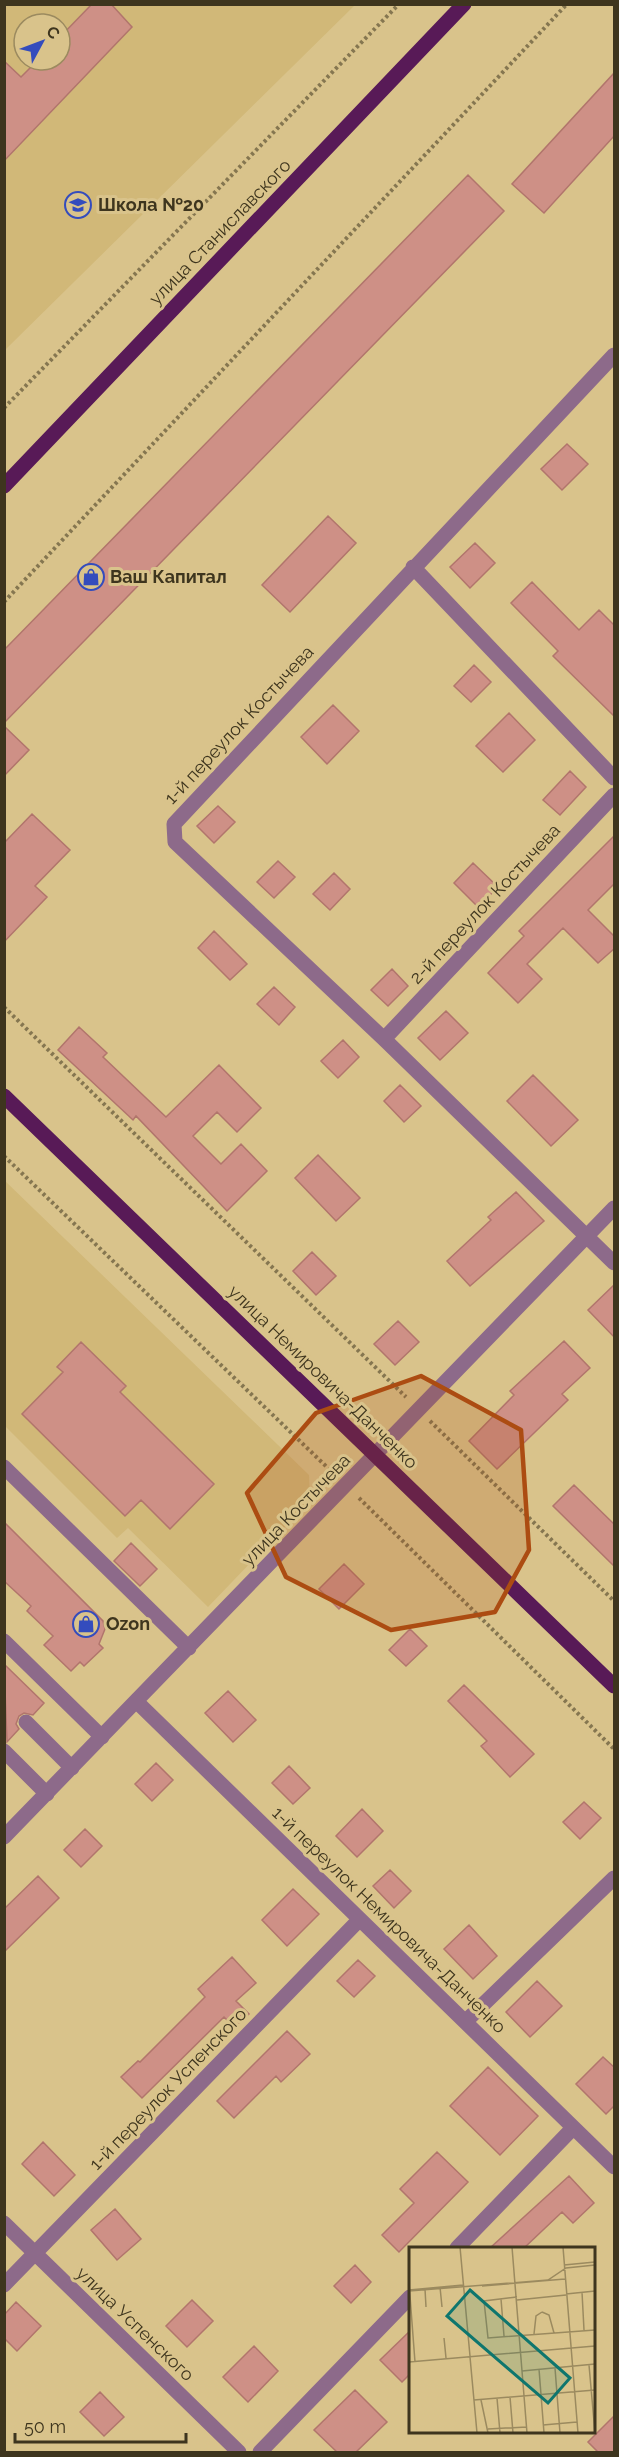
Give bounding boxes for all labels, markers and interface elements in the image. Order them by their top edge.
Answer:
north arrow [12,12,72,72]
text: С [42,22,64,43]
street label: улица Станиславского [145,154,295,309]
school or university icon: Школа №20 [63,190,93,220]
place label: Школа №20 [98,194,204,215]
shop icon: Ваш Капитал [76,562,106,592]
place label: Ваш Капитал [110,566,227,587]
street label: 1-й переулок Костычева [160,641,318,808]
street label: 2-й переулок Костычева [405,819,564,988]
street label: улица Немировича-Данченко [224,1280,423,1473]
street label: улица Костычева [237,1449,354,1570]
shop icon: Ozon [71,1609,101,1639]
place label: Ozon [106,1613,150,1634]
street label: 1-й переулок Немировича-Данченко [268,1802,511,2037]
street label: 1-й переулок Успенского [85,2003,251,2174]
inset map [409,2247,595,2433]
street label: улица Успенского [72,2262,199,2385]
scale bar [15,2406,186,2444]
text: 50 m [24,2416,66,2437]

